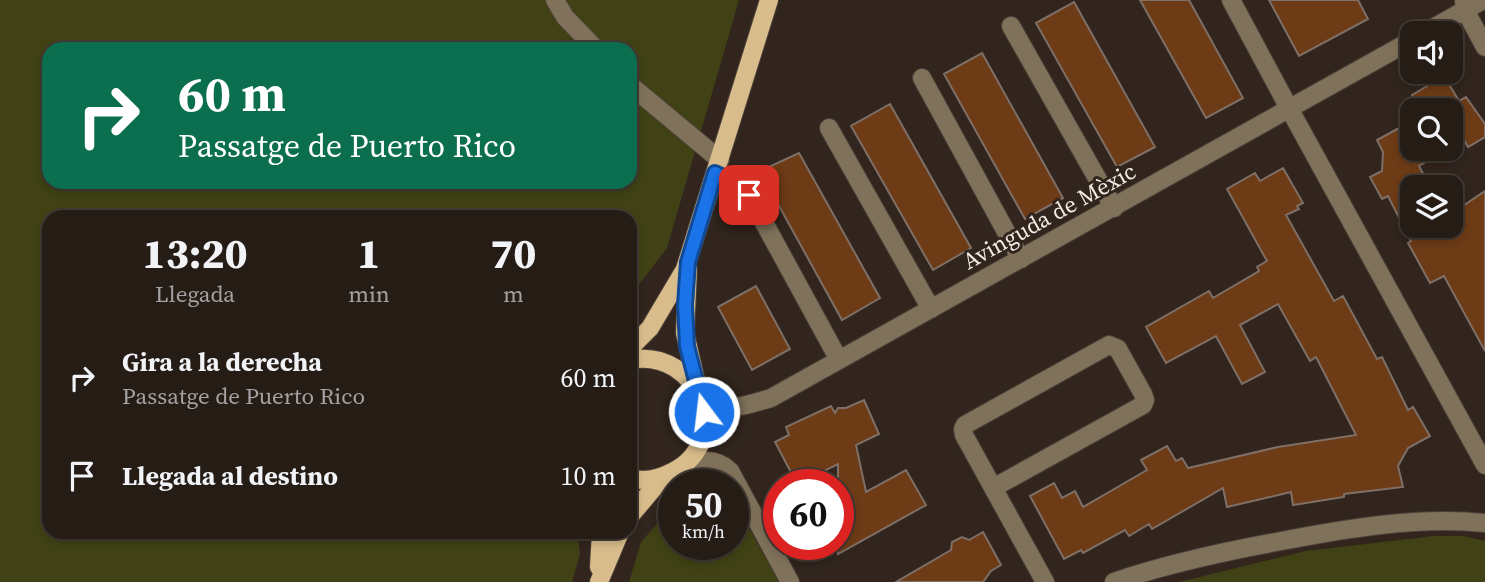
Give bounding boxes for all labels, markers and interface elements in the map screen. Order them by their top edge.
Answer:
map controls [1400,21,1463,238]
button: sound [1400,21,1463,84]
text: 60 m [178,60,286,127]
icon: right [63,70,154,161]
button: search [1400,98,1463,161]
text: Passatge de Puerto Rico [178,124,516,168]
street label: Avinguda de Mèxic [957,155,1141,277]
pin [719,165,779,225]
button: layers [1400,175,1463,238]
icon: arrive [730,176,768,214]
text: 13:20 [143,224,248,282]
text: 1 [357,224,381,282]
text: 70 [490,224,536,282]
text: Llegada [155,278,235,310]
text: min [348,278,390,310]
text: m [503,278,524,310]
text: Gira a la derecha [122,344,322,380]
icon: right [63,359,101,397]
text: 60 m [561,360,616,396]
position arrow [667,375,741,449]
text: Passatge de Puerto Rico [122,380,365,412]
icon: arrive [63,457,101,495]
text: Llegada al destino [122,458,338,494]
text: 10 m [561,458,616,494]
speed limit sign: 60 [763,469,854,560]
text: 50 [685,481,722,529]
text: km/h [682,519,725,544]

